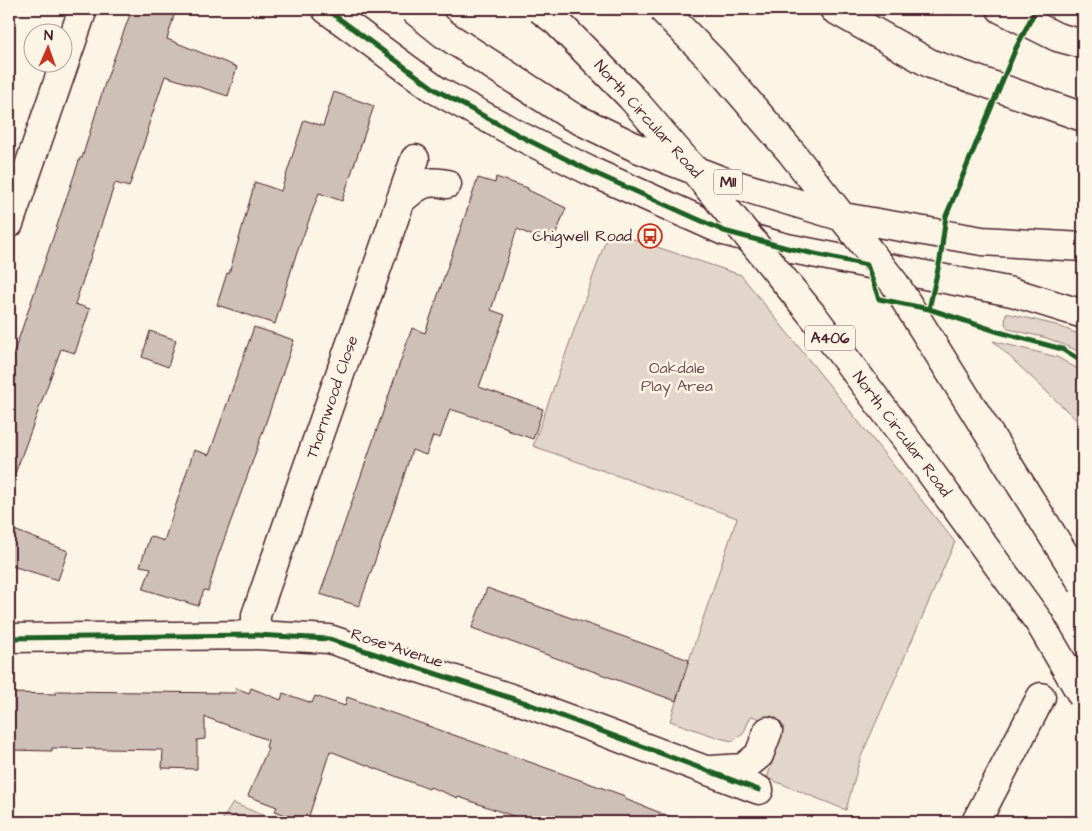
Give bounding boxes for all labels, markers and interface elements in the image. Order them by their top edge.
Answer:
north arrow [22,22,72,72]
text: N [44,26,53,46]
street label: North Circular Road [589,55,707,183]
road number: M11 [714,170,742,194]
bus stop icon: Chigwell Road [637,223,663,249]
place label: Chigwell Road [532,225,632,248]
road number: A406 [805,326,855,350]
street label: Thornwood Close [301,332,363,461]
park label: Oakdale Play Area [641,357,713,398]
street label: North Circular Road [847,367,957,501]
street label: Rose Avenue [348,623,446,673]

